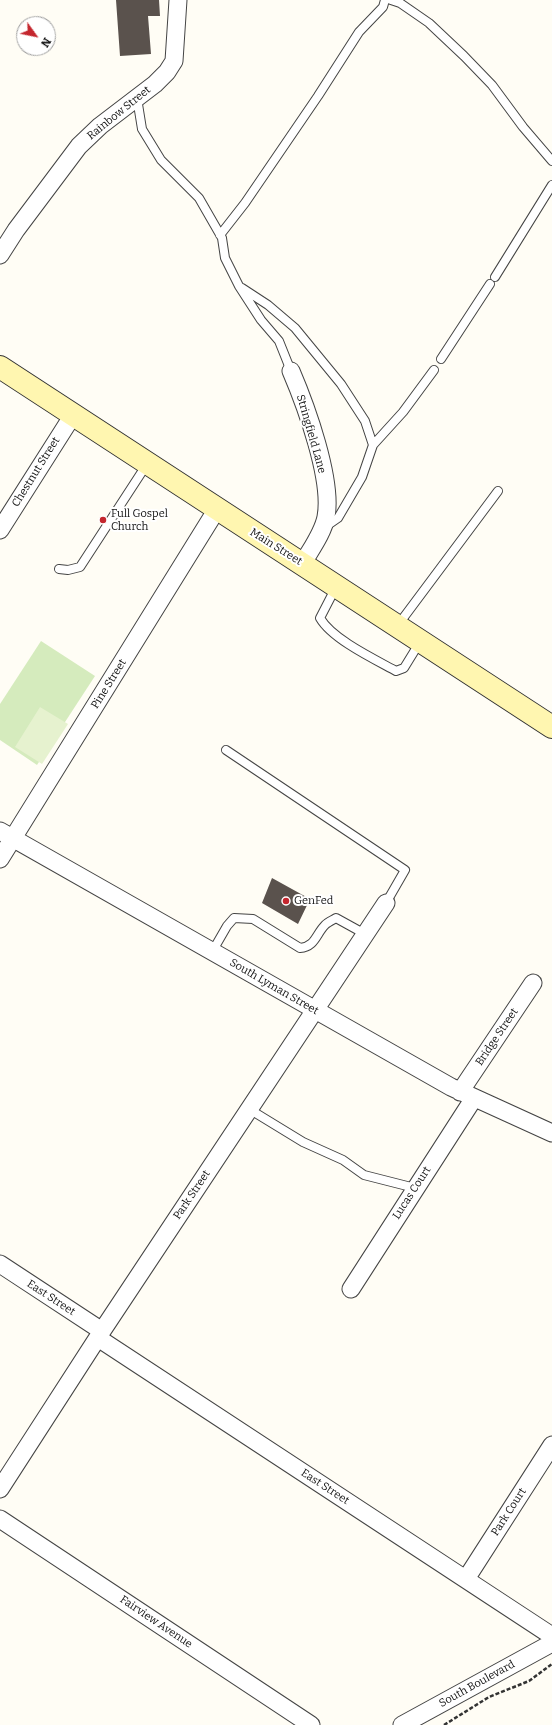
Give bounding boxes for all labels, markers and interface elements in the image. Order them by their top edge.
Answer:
north arrow [16,16,56,56]
text: N [38,35,53,49]
street label: Rainbow Street [85,83,153,143]
street label: Stringfield Lane [293,393,329,475]
street label: Chestnut Street [9,435,63,509]
place label: Full Gospel Church [111,507,168,533]
marker: Full Gospel Church [98,515,108,525]
street label: Main Street [247,526,305,568]
street label: Pine Street [89,657,129,711]
place label: GenFed [294,894,333,908]
marker: GenFed [281,896,291,906]
street label: South Lyman Street [227,956,321,1018]
street label: Bridge Street [473,1006,521,1068]
street label: Lucas Court [390,1164,434,1222]
street label: Park Street [171,1168,213,1222]
street label: East Street [24,1277,78,1319]
street label: East Street [298,1466,352,1508]
street label: Park Court [489,1486,529,1538]
street label: Fairview Avenue [117,1593,195,1651]
street label: South Boulevard [437,1658,517,1710]

